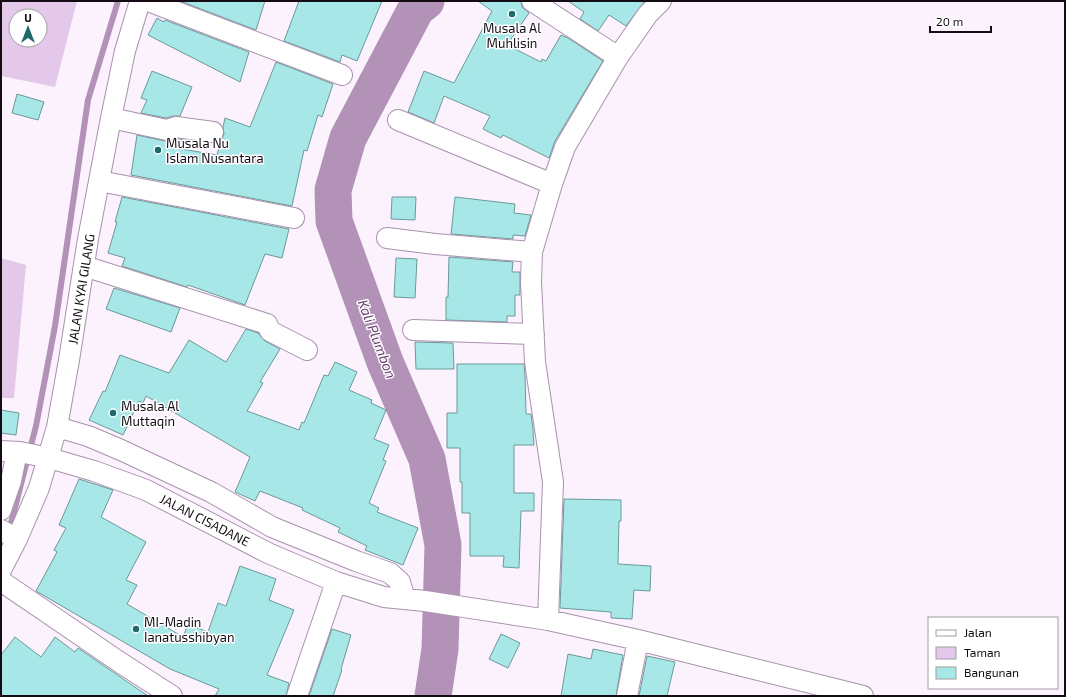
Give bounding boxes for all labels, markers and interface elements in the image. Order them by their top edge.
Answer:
north arrow [8,8,48,48]
scale bar [930,8,991,34]
marker: Musala Al Muhlisin [507,9,517,19]
text: U [24,11,32,24]
text: 20 m [936,14,963,28]
place label: Musala Al Muhlisin [483,20,541,51]
place label: Musala Nu Islam Nusantara [166,135,264,166]
marker: Musala Nu Islam Nusantara [153,145,163,155]
street label: JALAN KYAI GILANG [64,233,98,345]
water label: Kali Plumbon [355,297,400,381]
place label: Musala Al Muttaqin [121,398,179,429]
marker: Musala Al Muttaqin [108,408,118,418]
street label: JALAN CISADANE [157,490,253,550]
place label: MI-Madin Ianatusshibyan [144,614,234,645]
legend [928,617,1058,689]
marker: MI-Madin Ianatusshibyan [131,624,141,634]
text: Jalan [964,625,992,639]
text: Taman [964,645,1001,659]
text: Bangunan [964,665,1019,679]

